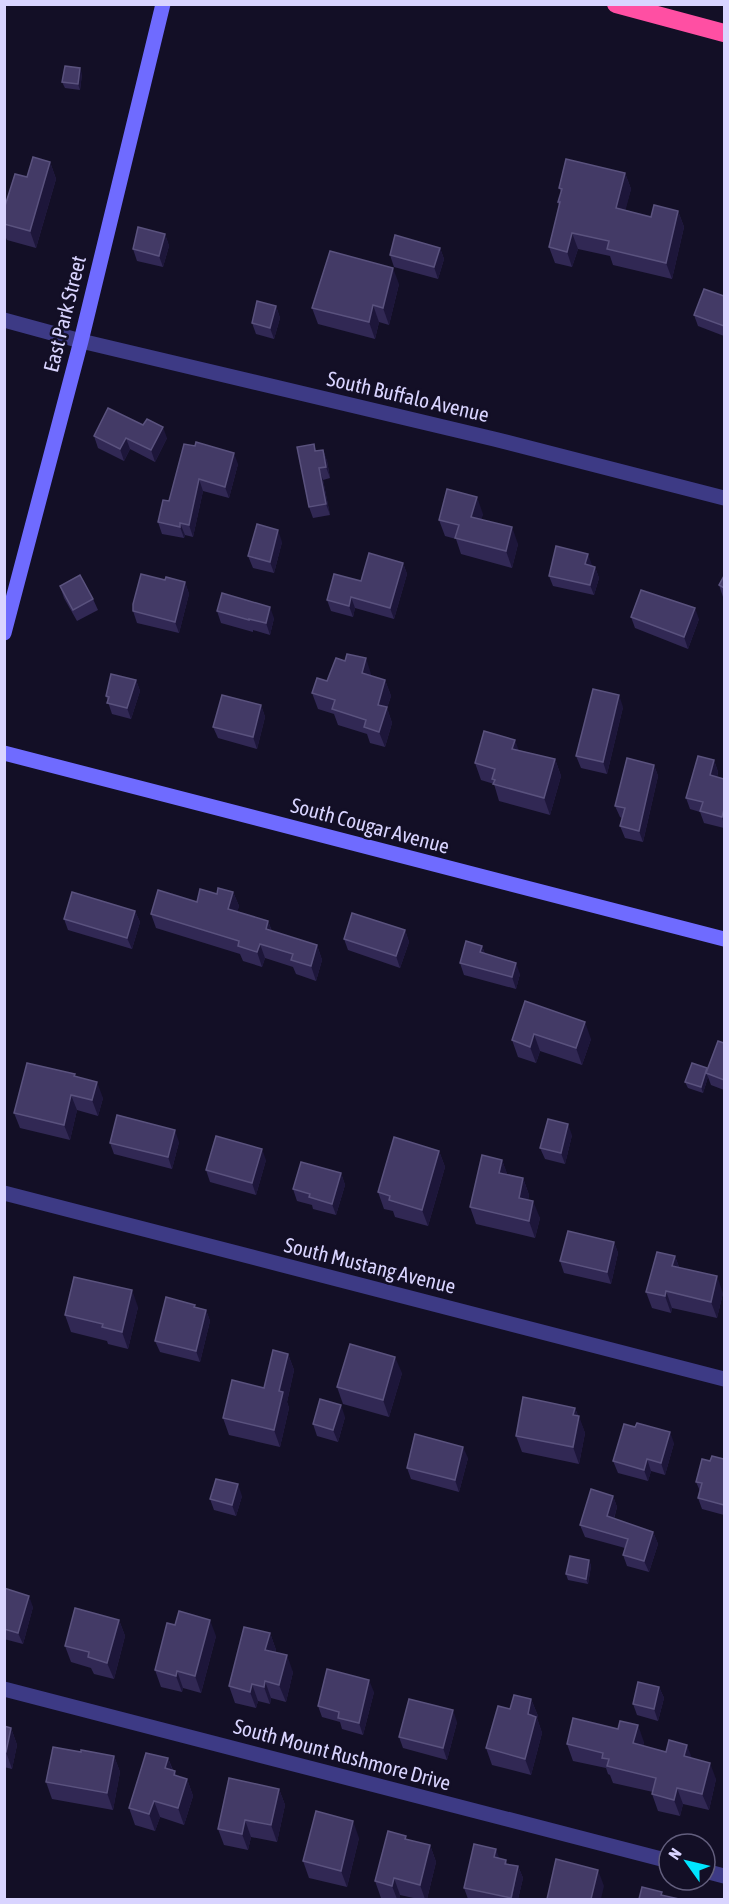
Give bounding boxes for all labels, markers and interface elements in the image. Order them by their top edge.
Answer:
street label: East Park Street [38,253,90,374]
street label: South Buffalo Avenue [325,366,492,426]
street label: South Cougar Avenue [288,792,452,858]
street label: South Mustang Avenue [282,1232,458,1298]
street label: South Mount Rushmore Drive [231,1713,453,1795]
north arrow [657,1832,717,1892]
text: N [664,1845,685,1863]

